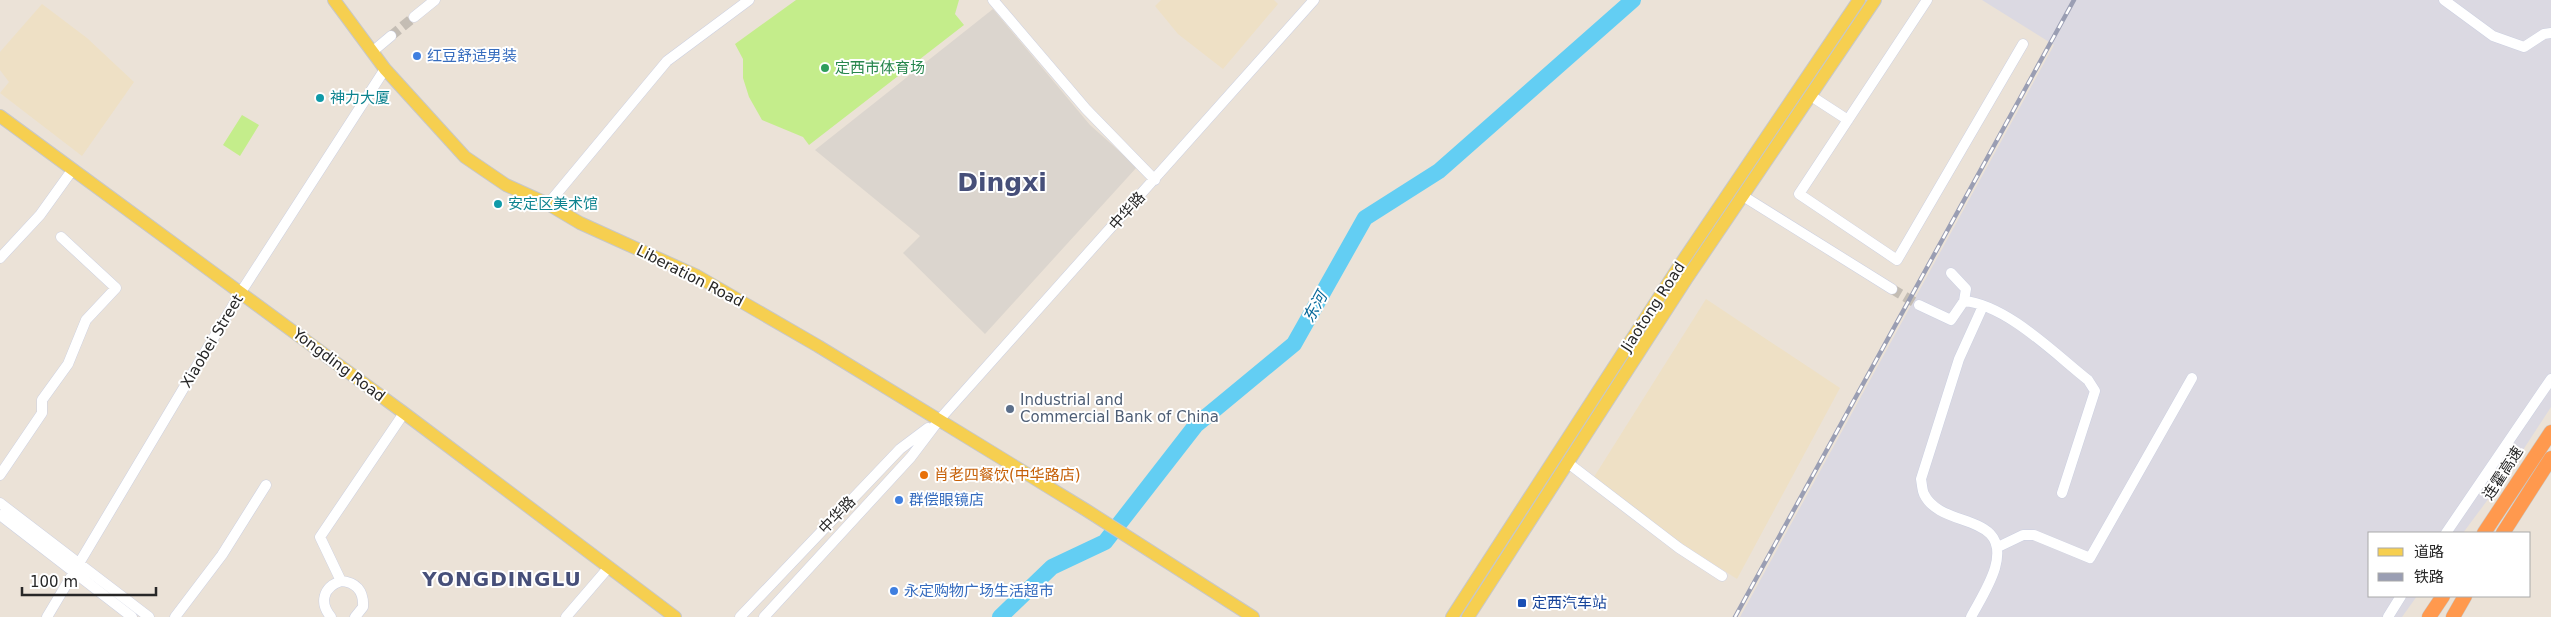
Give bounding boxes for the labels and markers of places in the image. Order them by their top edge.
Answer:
place label: 红豆舒适男装 [427,47,517,65]
marker: 红豆舒适男装 [411,50,423,62]
place label: 定西市体育场 [835,59,925,77]
marker: 定西市体育场 [819,62,831,74]
place label: 神力大厦 [330,89,390,107]
marker: 神力大厦 [314,92,326,104]
place label: 安定区美术馆 [508,195,598,213]
marker: 安定区美术馆 [492,198,504,210]
place label: Industrial and Commercial Bank of China [1020,391,1219,426]
marker: Industrial and Commercial Bank of China [1004,403,1016,415]
place label: 肖老四餐饮(中华路店) [934,466,1081,484]
marker: 肖老四餐饮(中华路店) [918,469,930,481]
place label: 群偿眼镜店 [909,491,984,509]
marker: 群偿眼镜店 [893,494,905,506]
place label: 永定购物广场生活超市 [904,582,1054,600]
marker: 永定购物广场生活超市 [888,585,900,597]
place label: 定西汽车站 [1532,594,1607,612]
marker: 定西汽车站 [1516,597,1528,609]

